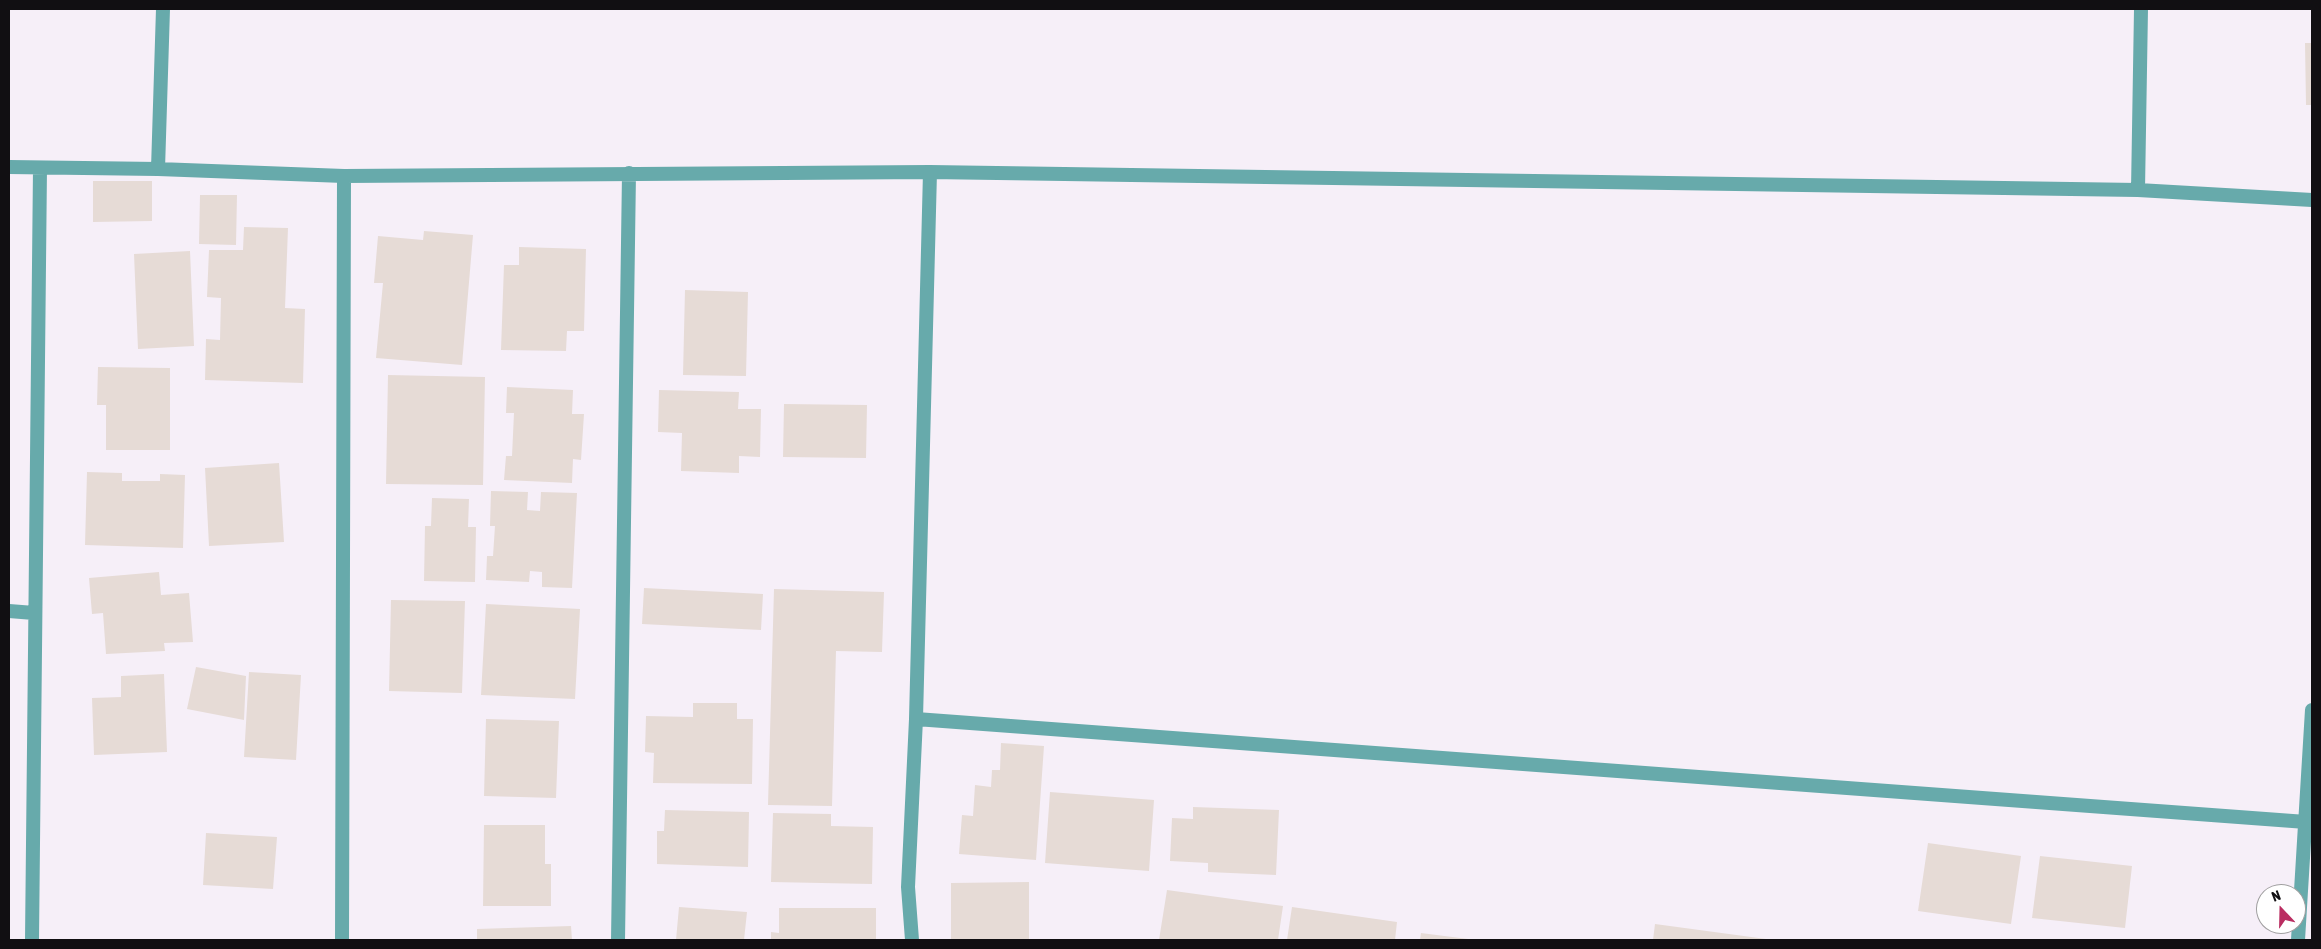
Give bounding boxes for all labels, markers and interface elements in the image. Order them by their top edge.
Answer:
north arrow [2256,884,2306,934]
text: N [2269,887,2283,905]

